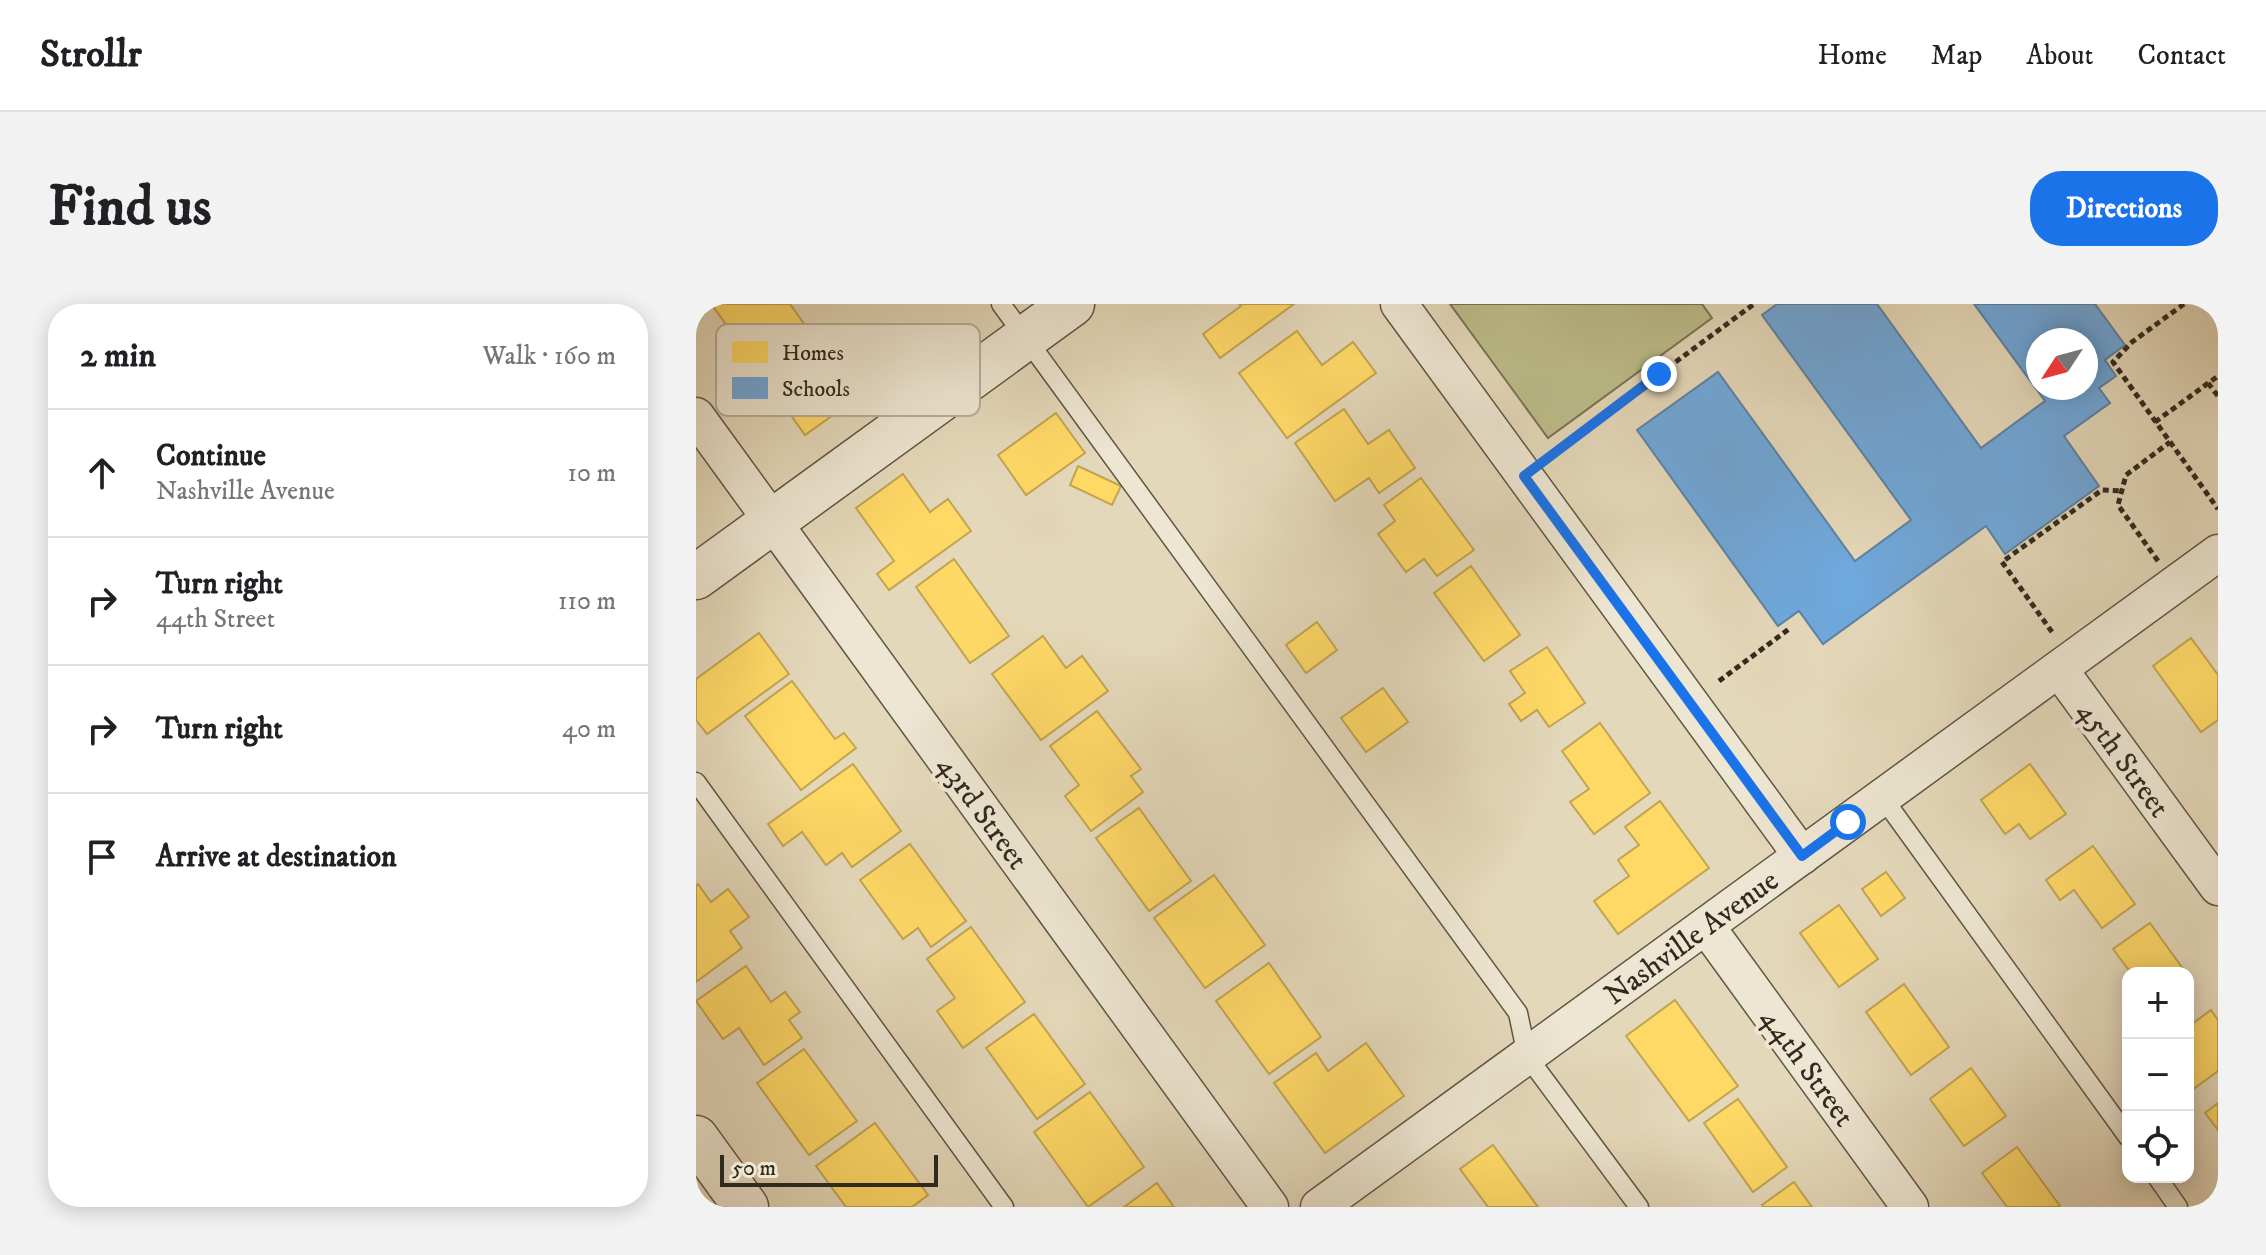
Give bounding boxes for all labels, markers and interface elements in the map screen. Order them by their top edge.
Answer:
text: Strollr [40,31,142,79]
text: Home [1818,38,1887,73]
text: Map [1931,38,1982,73]
text: About [2026,38,2093,73]
text: Contact [2137,38,2226,73]
button: Directions [2030,171,2218,246]
text: Find us [48,173,212,243]
legend [716,324,980,416]
north arrow [2026,328,2098,400]
text: 2 min [80,335,156,377]
text: Walk · 160 m [483,340,616,373]
text: Homes [782,340,844,367]
route end [1641,356,1677,392]
text: Schools [782,376,850,403]
text: Continue [156,438,266,475]
icon: ahead [80,451,124,495]
text: 10 m [567,457,616,490]
text: Nashville Avenue [156,475,335,508]
text: Turn right [156,566,283,603]
icon: right [80,579,124,623]
text: 110 m [558,585,616,618]
text: 44th Street [156,603,275,636]
street label: 45th Street [2068,695,2177,825]
icon: right [80,707,124,751]
text: Turn right [156,711,283,748]
text: 40 m [562,713,616,746]
street label: 43rd Street [928,749,1036,877]
route start [1830,804,1866,840]
icon: arrive [80,835,124,879]
text: Arrive at destination [156,839,397,876]
street label: Nashville Avenue [1598,863,1786,1014]
map controls [2122,967,2194,1183]
button: + [2122,967,2194,1039]
street label: 44th Street [1751,1001,1862,1134]
button: − [2122,1039,2194,1111]
button: locate [2122,1111,2194,1183]
scale bar [720,1151,938,1187]
text: 50 m [732,1155,776,1182]

